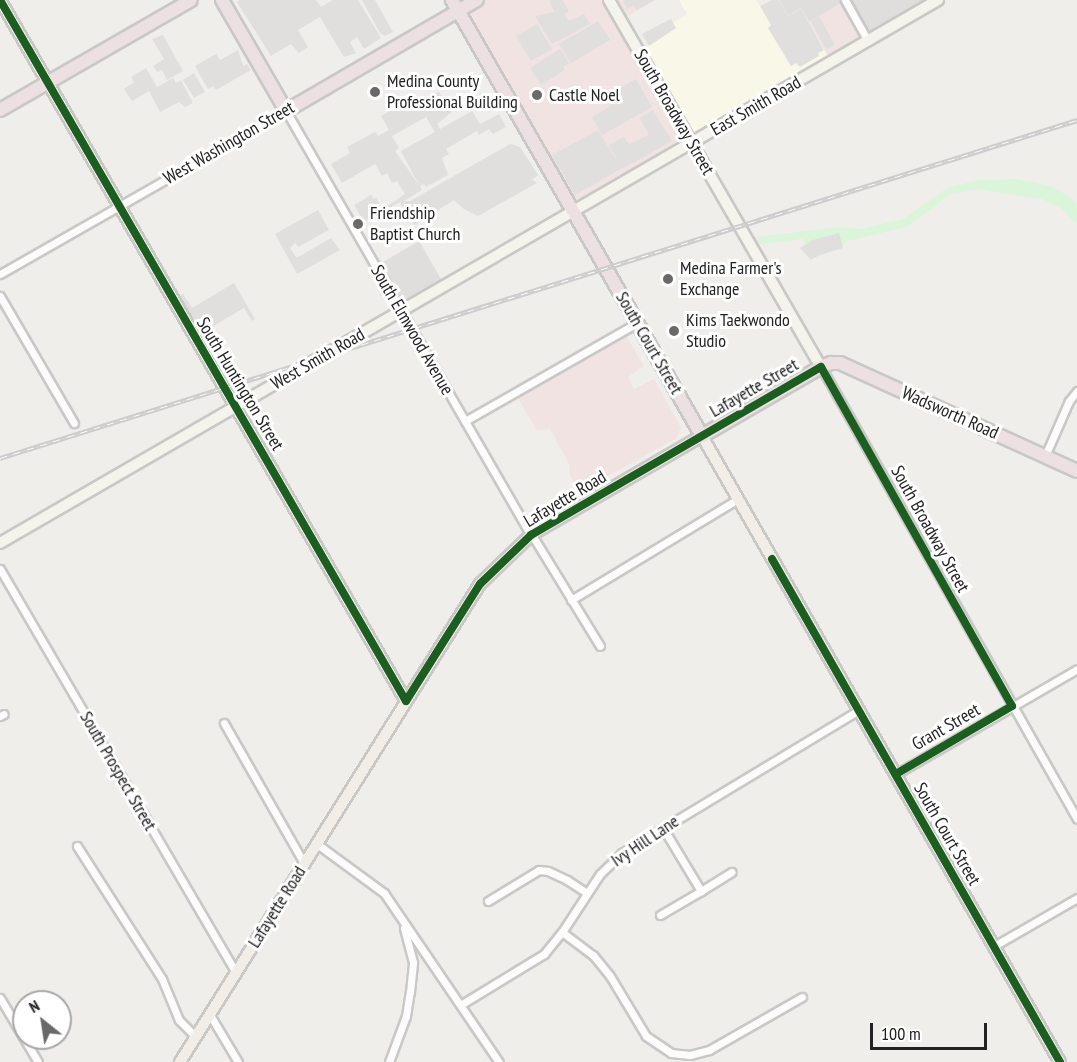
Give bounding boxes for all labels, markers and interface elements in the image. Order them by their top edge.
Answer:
street label: South Broadway Street [629,45,719,179]
place label: Medina County Professional Building [387,71,518,113]
street label: East Smith Road [707,72,805,140]
place label: Castle Noel [549,84,620,106]
marker: Medina County Professional Building [368,85,382,99]
marker: Castle Noel [530,88,544,102]
street label: West Washington Street [160,97,298,189]
place label: Friendship Baptist Church [370,203,460,246]
marker: Friendship Baptist Church [351,217,365,231]
place label: Medina Farmer's Exchange [680,258,782,300]
street label: South Elmwood Avenue [366,261,458,399]
marker: Medina Farmer's Exchange [661,272,675,286]
street label: South Court Street [611,288,687,398]
place label: Kims Taekwondo Studio [686,310,790,352]
street label: South Huntington Street [192,314,288,454]
street label: West Smith Road [267,324,369,394]
marker: Kims Taekwondo Studio [667,324,681,338]
street label: Lafayette Street [706,354,802,422]
street label: Wadsworth Road [898,382,1002,444]
street label: South Broadway Street [886,462,974,596]
street label: Lafayette Road [520,466,610,532]
street label: Grant Street [908,699,984,755]
street label: South Prospect Street [75,708,161,834]
street label: South Court Street [909,779,985,889]
street label: Ivy Hill Lane [607,810,683,872]
street label: Lafayette Road [243,862,311,952]
north arrow [12,990,72,1050]
text: N [25,995,43,1017]
scale bar [873,1011,990,1049]
text: 100 m [881,1022,921,1045]

